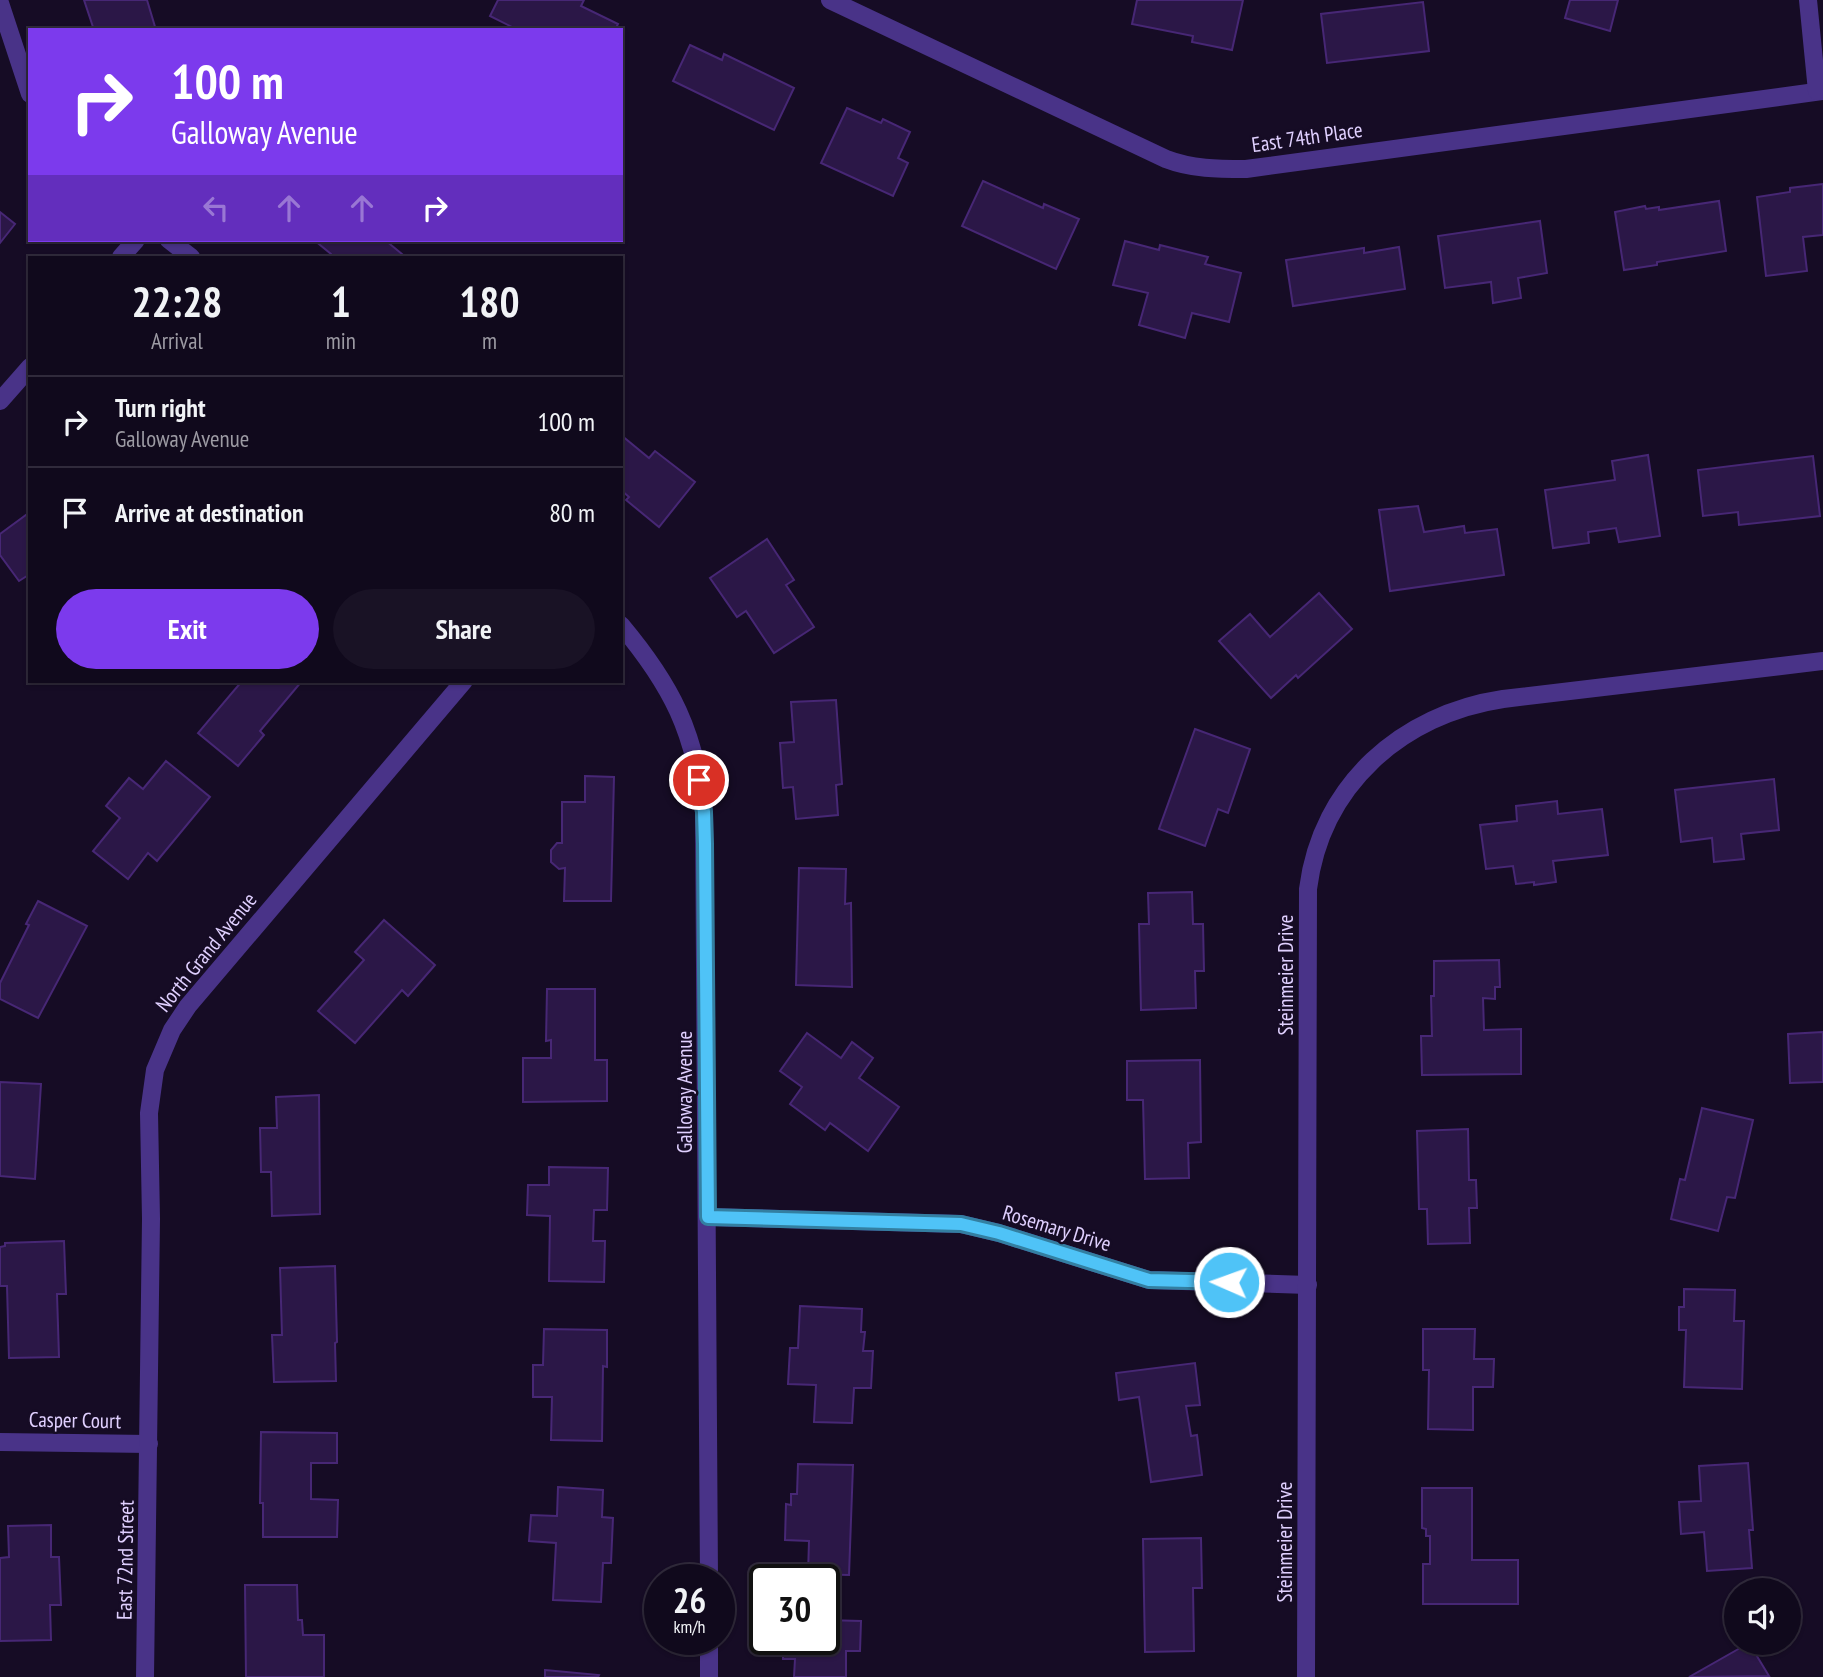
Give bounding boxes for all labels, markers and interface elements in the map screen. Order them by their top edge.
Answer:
text: 100 m [171,49,284,113]
icon: right [56,56,147,147]
text: Galloway Avenue [171,111,358,153]
street label: East 74th Place [1250,116,1364,158]
icon: left [197,189,235,227]
icon: ahead [270,189,308,227]
icon: ahead [343,189,381,227]
icon: right [416,189,454,227]
text: 22:28 [131,274,222,329]
text: 1 [331,274,351,329]
text: 180 [459,274,520,329]
text: Arrival [151,326,203,355]
text: min [326,326,356,355]
text: m [482,326,497,355]
text: Turn right [115,391,206,424]
icon: right [56,403,94,441]
text: 100 m [537,405,595,438]
text: Galloway Avenue [115,424,249,453]
icon: arrive [56,494,94,532]
text: Arrive at destination [115,496,304,529]
text: 80 m [549,496,595,529]
button: Exit [56,589,319,669]
button: Share [333,589,595,669]
pin [669,750,729,810]
icon: arrive [680,761,718,799]
street label: North Grand Avenue [150,887,262,1017]
street label: Steinmeier Drive [1272,915,1299,1035]
street label: Galloway Avenue [671,1031,698,1153]
street label: Rosemary Drive [1000,1199,1114,1257]
position arrow [1192,1245,1266,1319]
street label: Casper Court [29,1406,122,1434]
street label: Steinmeier Drive [1271,1482,1298,1602]
street label: East 72nd Street [110,1500,140,1620]
speed limit sign: 30 [749,1564,840,1655]
text: 26 [673,1577,706,1623]
map controls [1724,1578,1801,1655]
button: sound [1724,1578,1801,1655]
text: km/h [674,1615,705,1638]

